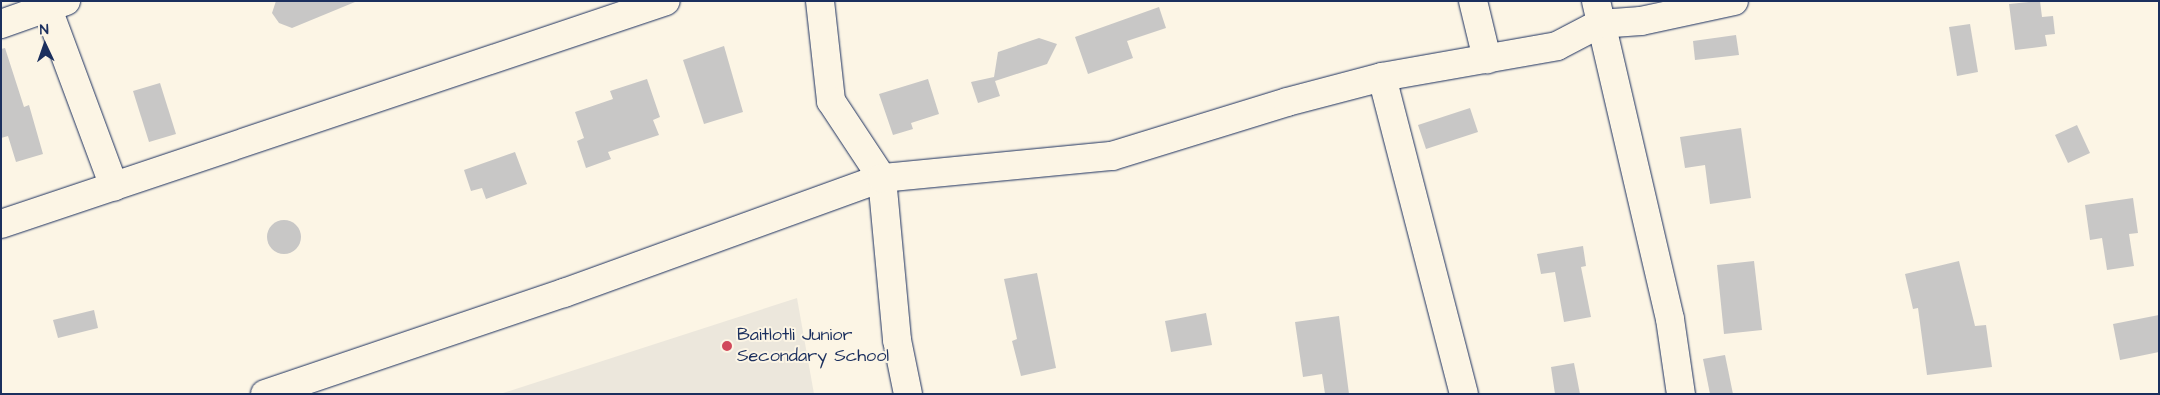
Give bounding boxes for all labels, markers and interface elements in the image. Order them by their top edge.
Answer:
north arrow [20,20,70,70]
text: N [39,20,49,40]
place label: Baitlotli Junior Secondary School [737,325,889,368]
marker: Baitlotli Junior Secondary School [721,340,733,352]

